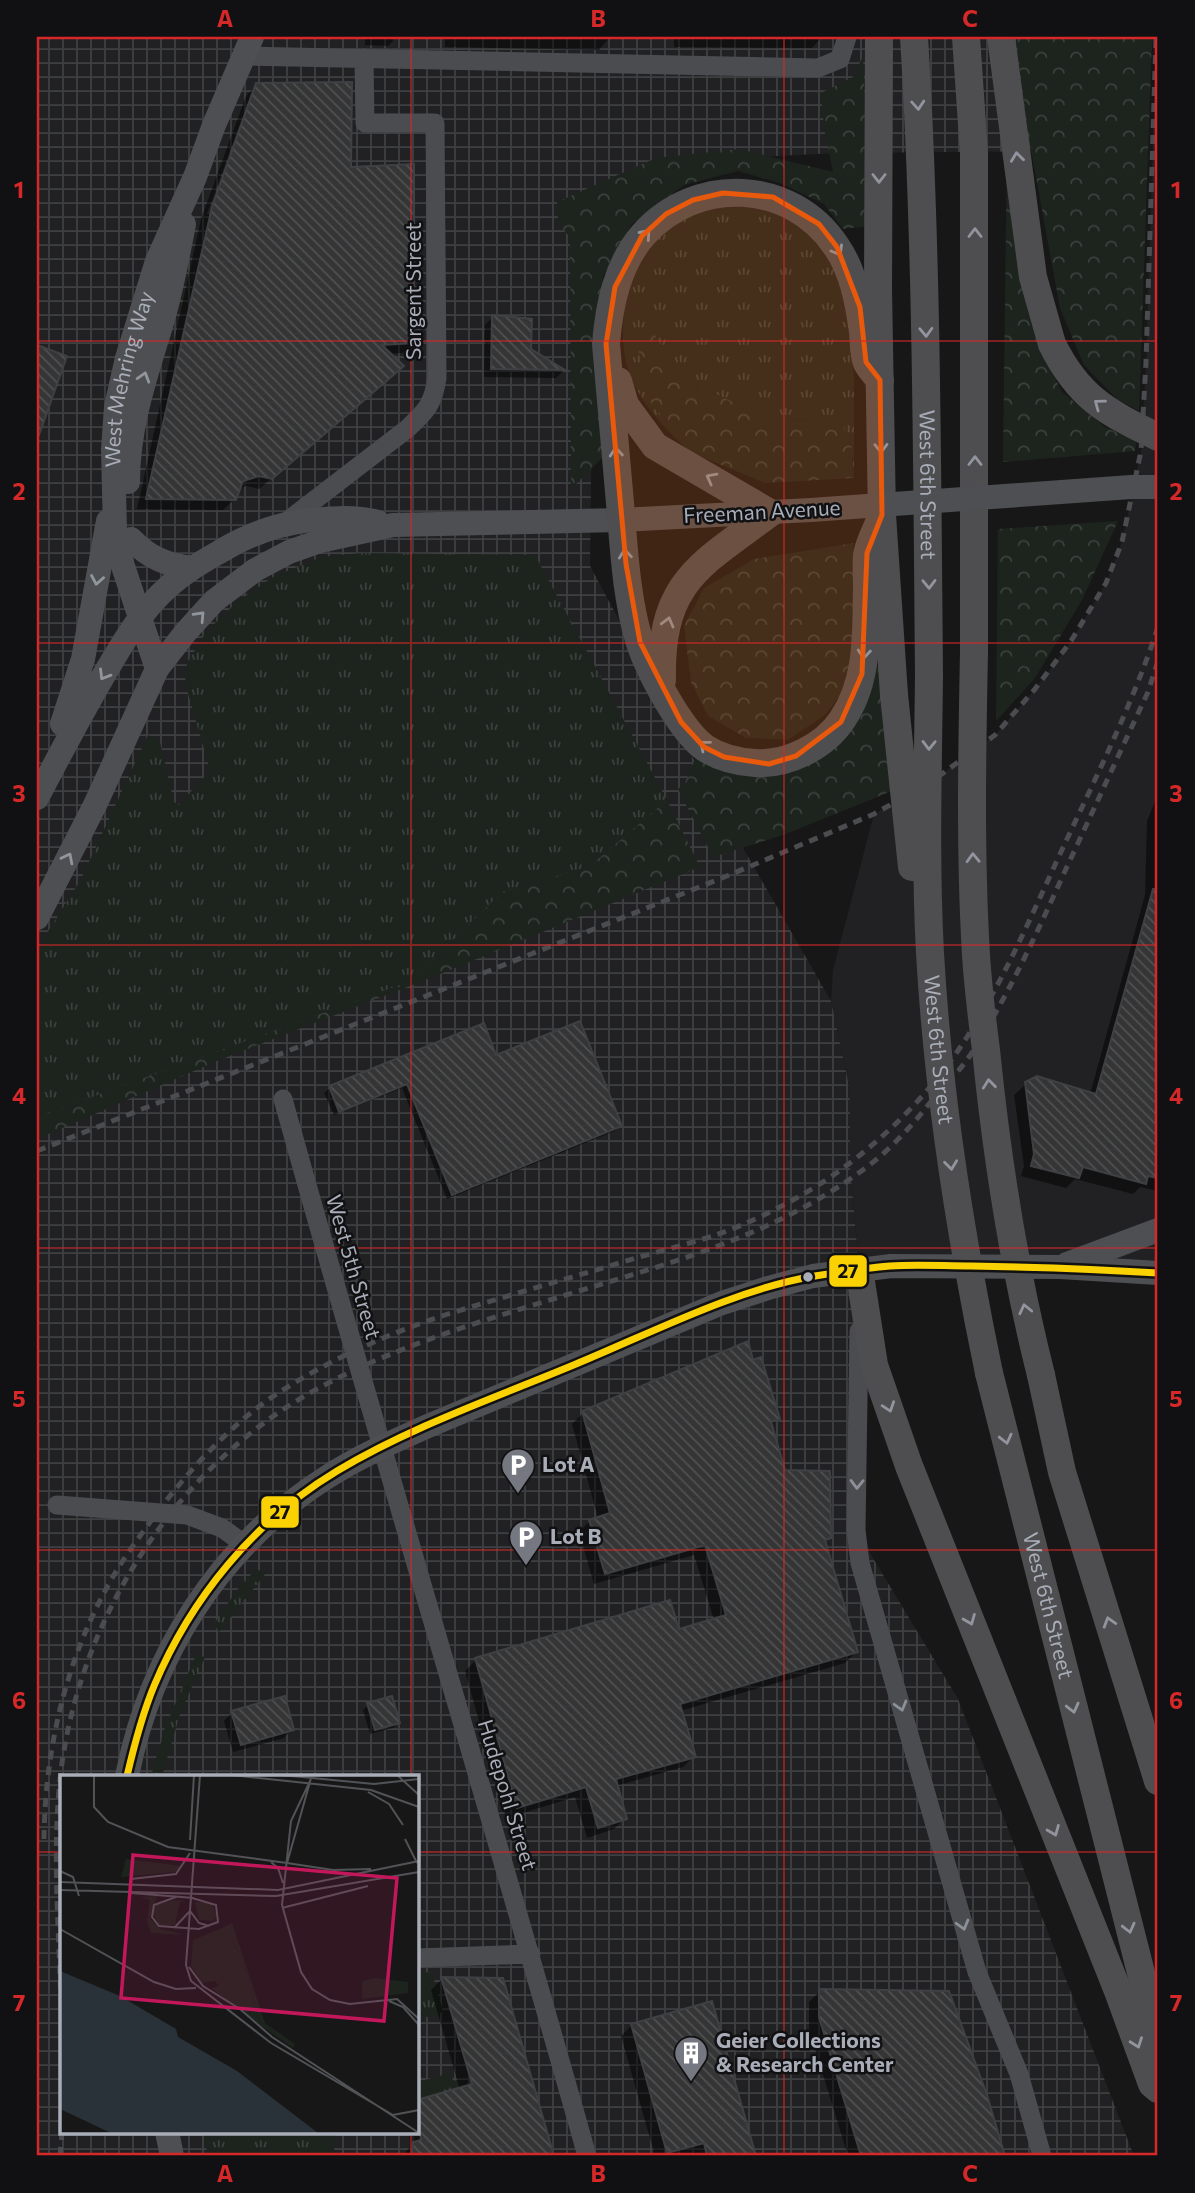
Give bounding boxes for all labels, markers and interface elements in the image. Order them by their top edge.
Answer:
text: A [217,4,234,32]
text: B [590,4,606,32]
text: C [962,4,978,32]
one-way arrow [910,100,925,111]
one-way arrow [1010,151,1025,163]
one-way arrow [871,174,887,184]
text: 1 [14,175,24,203]
text: 1 [1171,175,1181,203]
street label: Sargent Street [400,222,425,360]
one-way arrow [967,228,983,238]
one-way arrow [638,230,650,243]
one-way arrow [830,243,843,256]
street label: West Mehring Way [99,288,158,468]
one-way arrow [918,327,934,338]
one-way arrow [136,372,151,384]
one-way arrow [1094,400,1106,413]
street label: West 6th Street [915,410,942,560]
one-way arrow [873,443,889,453]
one-way arrow [609,446,624,457]
one-way arrow [967,455,983,466]
one-way arrow [706,473,718,486]
text: 2 [12,477,26,505]
text: 2 [1169,477,1183,505]
street label: Freeman Avenue [683,494,841,527]
one-way arrow [618,549,633,560]
one-way arrow [90,574,105,586]
one-way arrow [921,579,936,590]
one-way arrow [192,611,205,624]
one-way arrow [659,617,674,629]
one-way arrow [857,649,872,660]
one-way arrow [99,668,112,681]
one-way arrow [921,739,936,750]
one-way arrow [700,740,712,753]
text: 3 [12,779,26,807]
text: 3 [1169,779,1183,807]
one-way arrow [965,852,981,862]
one-way arrow [60,853,74,865]
street label: West 6th Street [920,974,960,1126]
one-way arrow [982,1079,997,1090]
text: 4 [12,1081,26,1109]
text: 4 [1169,1081,1183,1109]
one-way arrow [944,1160,959,1171]
street label: West 5th Street [322,1191,387,1342]
line badge: 27 [828,1254,868,1288]
text: 27 [837,1259,859,1282]
unlabelled marker [801,1270,815,1284]
one-way arrow [1018,1303,1033,1315]
text: 5 [12,1384,26,1412]
text: 5 [1169,1384,1183,1412]
one-way arrow [880,1401,895,1413]
one-way arrow [998,1433,1012,1445]
parking icon: Lot A [499,1446,537,1495]
place label: Lot A [542,1451,595,1476]
one-way arrow [849,1480,865,1490]
line badge: 27 [260,1495,300,1529]
text: 27 [269,1500,291,1523]
parking icon: Lot B [507,1518,545,1567]
place label: Lot B [550,1523,602,1548]
street label: West 6th Street [1019,1529,1080,1681]
one-way arrow [961,1613,975,1625]
one-way arrow [1102,1616,1117,1628]
text: 6 [12,1686,26,1714]
text: 6 [1169,1686,1183,1714]
one-way arrow [892,1700,907,1712]
one-way arrow [1065,1701,1079,1713]
street label: Hudepohl Street [474,1716,543,1873]
inset map [60,1775,418,2134]
one-way arrow [1046,1824,1060,1836]
one-way arrow [955,1918,970,1930]
one-way arrow [1121,1922,1135,1934]
text: 7 [13,1988,25,2016]
text: 7 [1170,1988,1182,2016]
place label: Geier Collections & Research Center [716,2027,894,2076]
building icon: Geier Collections & Research Center [672,2034,710,2083]
one-way arrow [1129,2036,1143,2048]
text: A [217,2159,234,2187]
text: B [590,2159,606,2187]
text: C [962,2159,978,2187]

